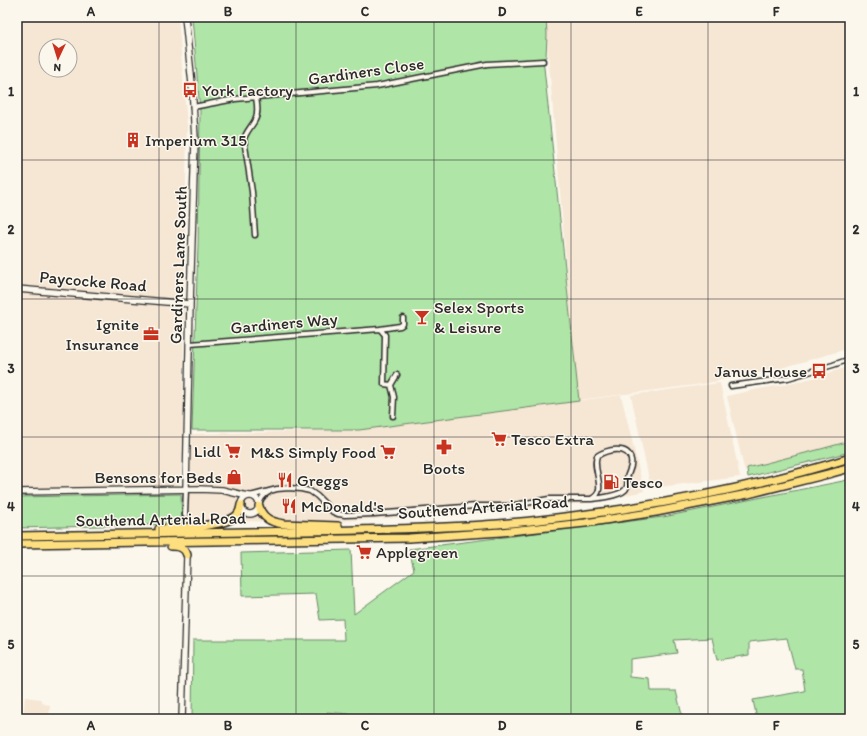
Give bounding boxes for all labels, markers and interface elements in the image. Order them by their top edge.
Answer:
text: A [86,4,96,19]
text: B [224,4,233,19]
text: C [361,4,370,19]
text: D [498,4,507,19]
text: E [635,4,643,19]
text: F [773,4,780,19]
north arrow [38,38,78,78]
street label: Gardiners Close [307,53,425,89]
text: N [53,61,62,74]
place label: York Factory [202,80,293,100]
bus stop icon: York Factory [181,81,199,99]
text: 1 [8,84,14,99]
text: 1 [853,84,859,99]
place label: Imperium 315 [145,130,247,150]
building icon: Imperium 315 [124,131,142,149]
street label: Gardiners Lane South [165,185,191,345]
text: 2 [8,222,15,237]
text: 2 [853,222,860,237]
street label: Paycocke Road [39,266,147,296]
place label: Selex Sports & Leisure [434,297,524,337]
street label: Gardiners Way [230,308,338,338]
bar icon: Selex Sports & Leisure [413,308,431,326]
place label: Ignite Insurance [65,314,139,354]
office icon: Ignite Insurance [142,325,160,343]
text: 3 [7,361,15,376]
place label: Janus House [714,361,807,381]
text: 3 [852,361,860,376]
bus stop icon: Janus House [810,362,828,380]
place label: Tesco Extra [511,429,594,449]
supermarket icon: Tesco Extra [490,430,508,448]
pharmacy icon: Boots [435,438,453,456]
place label: Lidl [194,441,221,461]
supermarket icon: Lidl [224,442,242,460]
place label: M&S Simply Food [250,442,376,462]
supermarket icon: M&S Simply Food [379,443,397,461]
place label: Boots [423,458,465,478]
place label: Bensons for Beds [94,467,222,487]
shop icon: Bensons for Beds [225,468,243,486]
place label: Greggs [297,470,349,490]
restaurant icon: Greggs [276,471,294,489]
place label: Tesco [623,472,663,492]
fuel station icon: Tesco [602,473,620,491]
street label: Southend Arterial Road [397,491,569,523]
place label: McDonald's [301,496,384,516]
restaurant icon: McDonald's [280,497,298,515]
text: 4 [7,499,15,514]
text: 4 [852,499,860,514]
street label: Southend Arterial Road [76,508,247,530]
place label: Applegreen [376,542,459,562]
supermarket icon: Applegreen [355,543,373,561]
text: 5 [8,637,15,652]
text: 5 [853,637,860,652]
text: A [86,718,96,733]
text: B [224,718,233,733]
text: C [361,718,370,733]
text: D [498,718,507,733]
text: E [635,718,643,733]
text: F [773,718,780,733]

